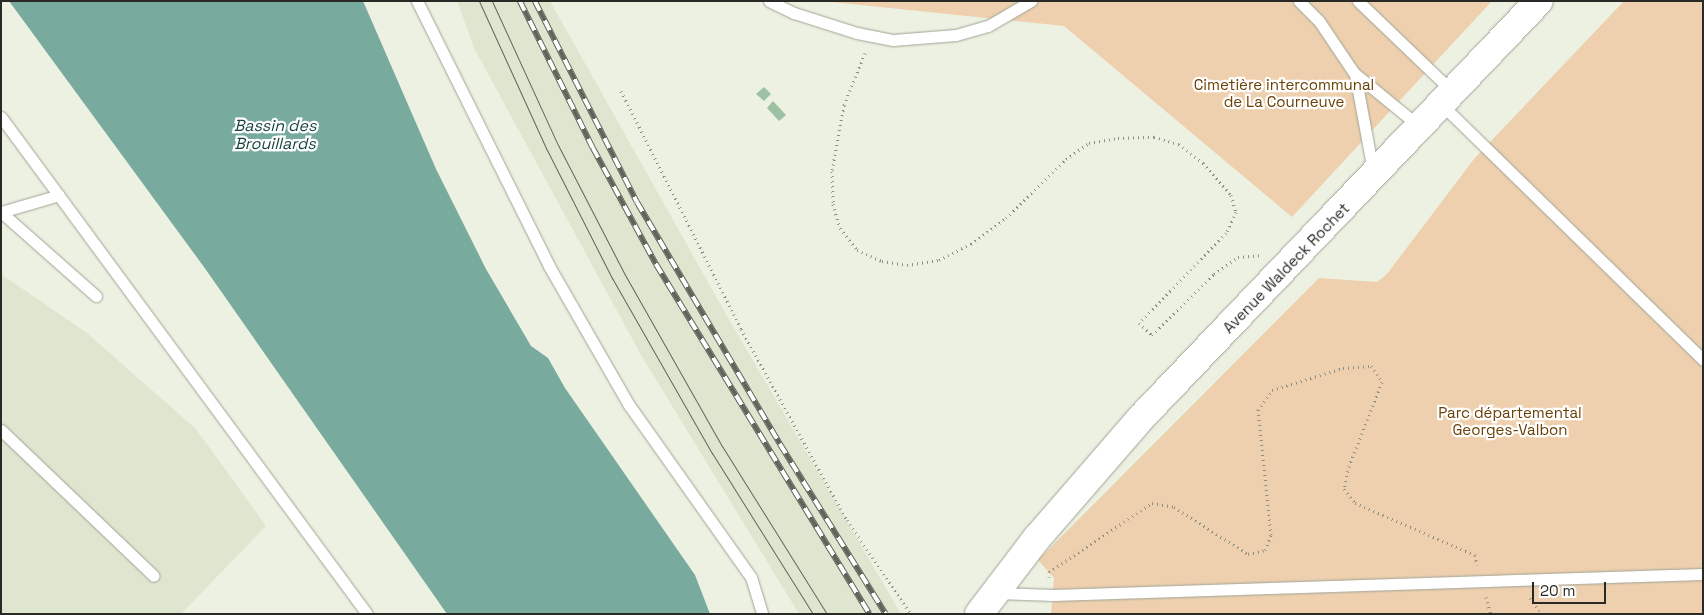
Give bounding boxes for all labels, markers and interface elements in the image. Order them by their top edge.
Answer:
park label: Cimetière intercommunal de La Courneuve [1194,75,1374,110]
water label: Bassin des Brouillards [234,116,316,154]
street label: Avenue Waldeck Rochet [1219,199,1353,337]
park label: Parc départemental Georges-Valbon [1438,403,1582,438]
scale bar [1534,572,1608,604]
text: 20 m [1540,581,1575,600]

